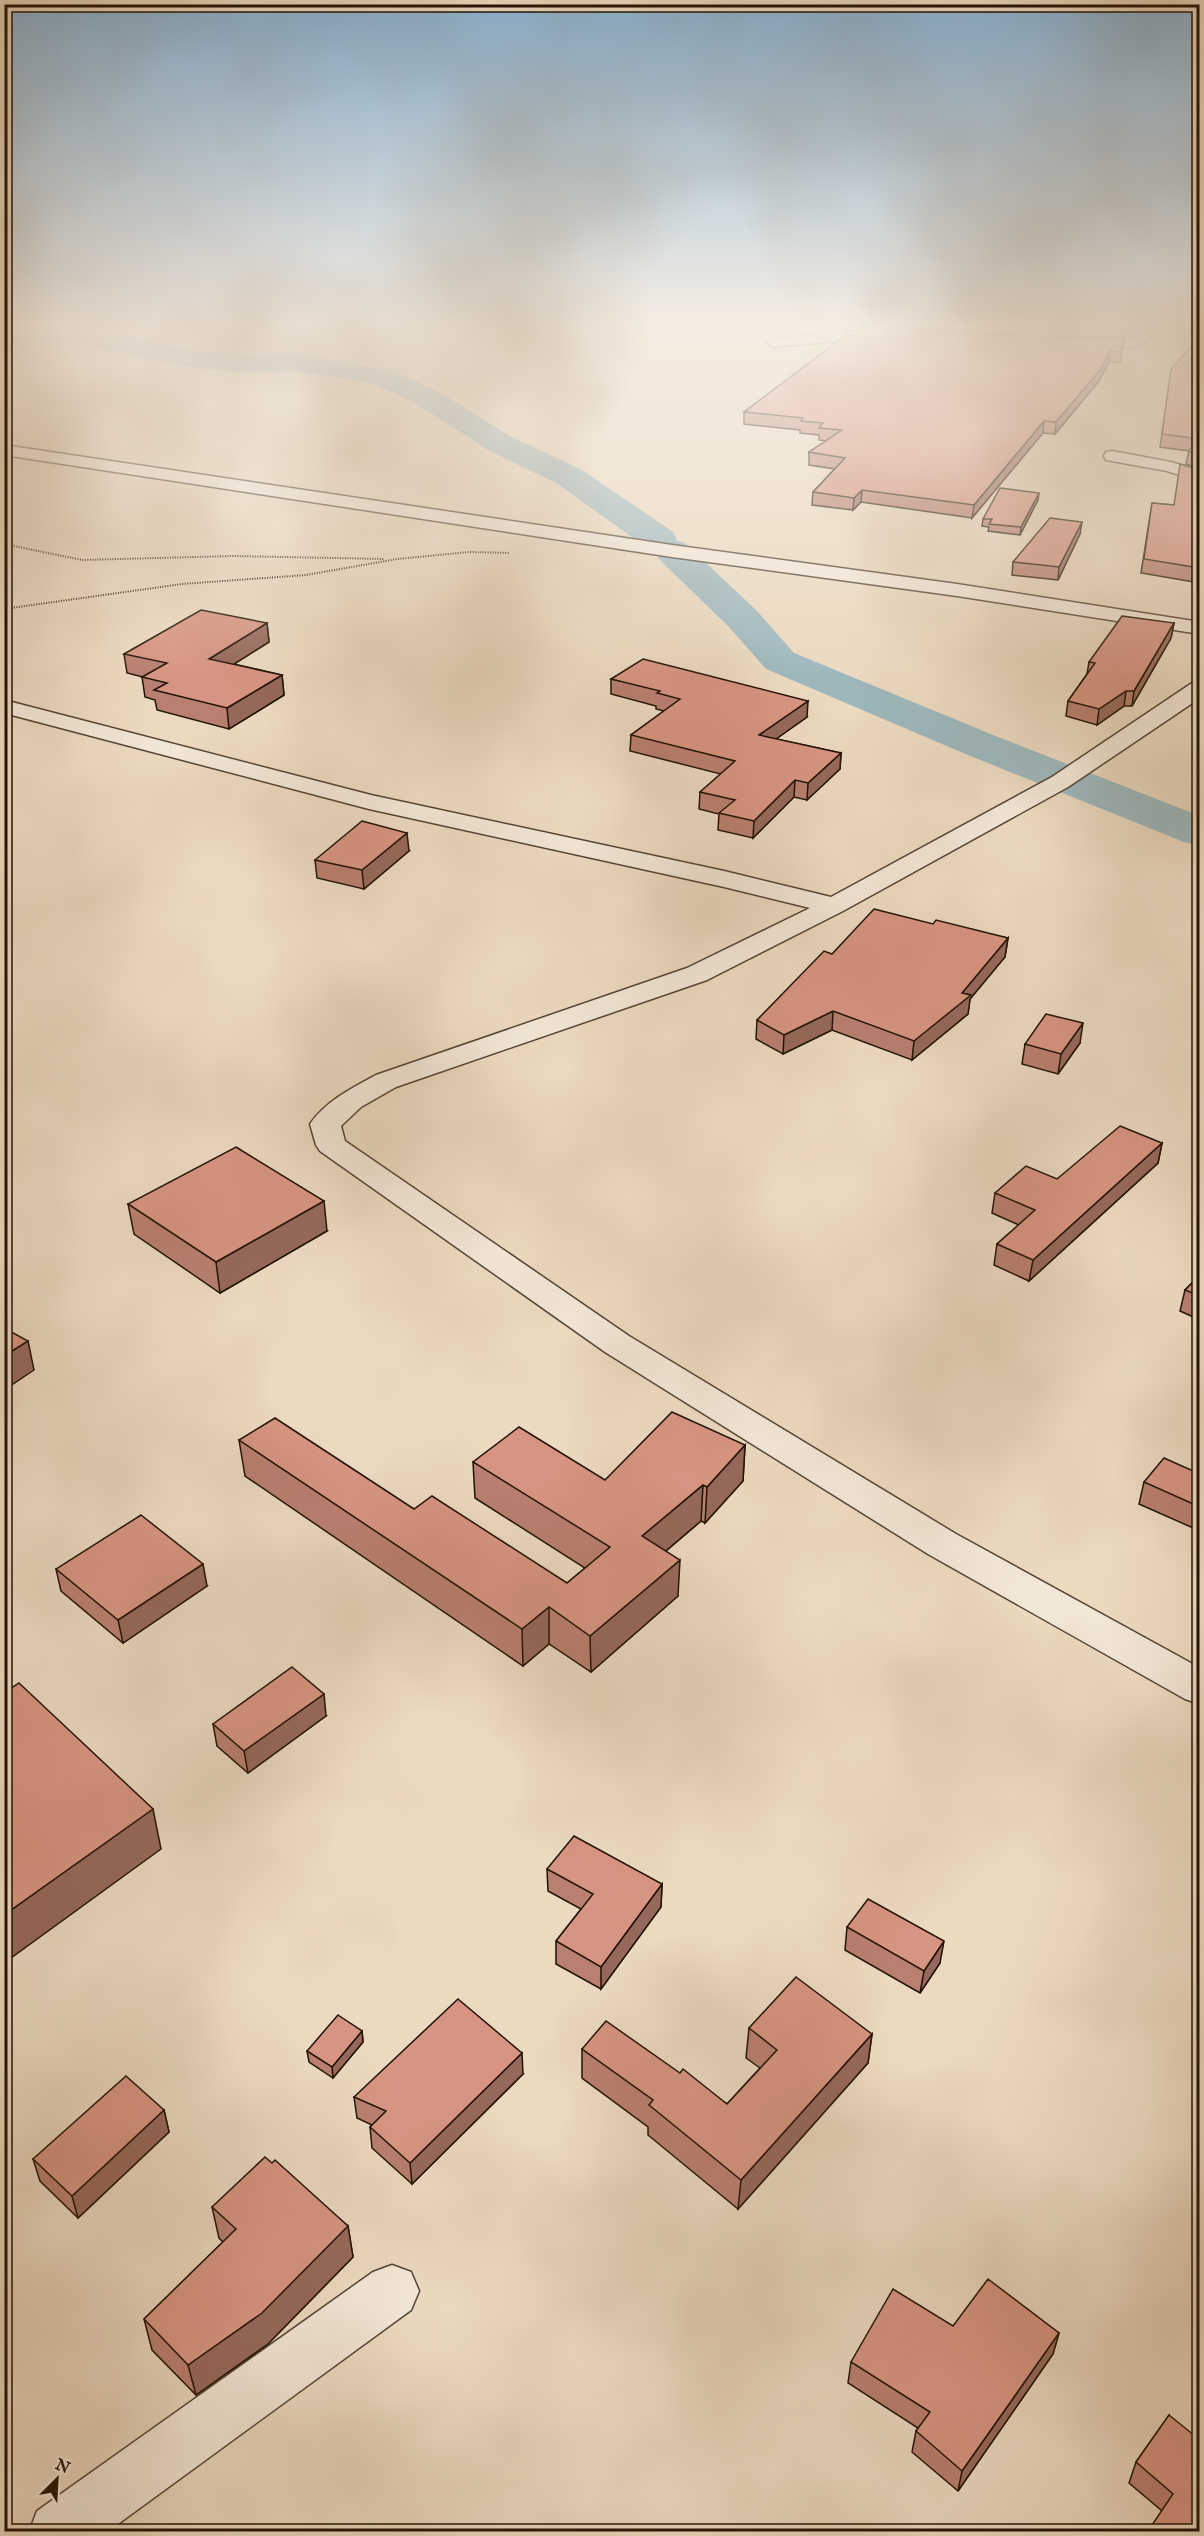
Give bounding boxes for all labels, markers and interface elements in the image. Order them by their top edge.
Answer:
north arrow [27,2449,87,2509]
text: N [51,2455,73,2479]

